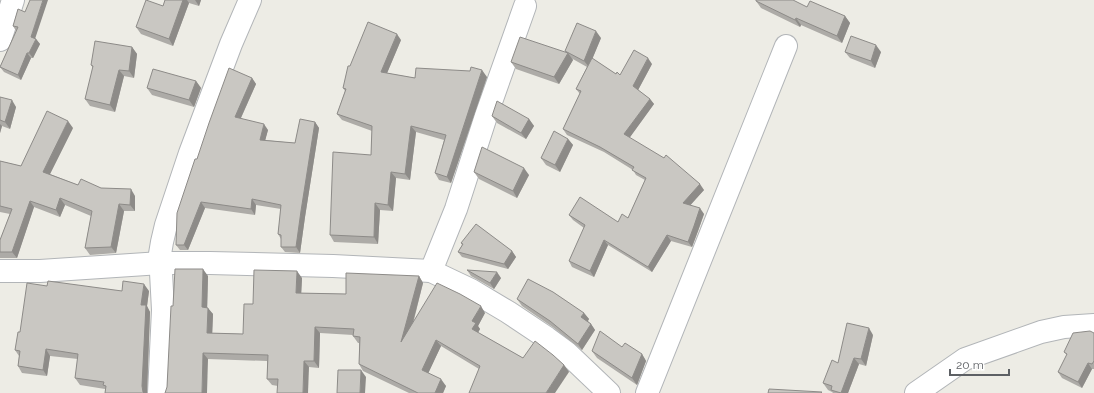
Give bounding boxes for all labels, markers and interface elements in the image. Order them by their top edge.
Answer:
scale bar [950,351,1009,377]
text: 20 m [956,358,984,372]

